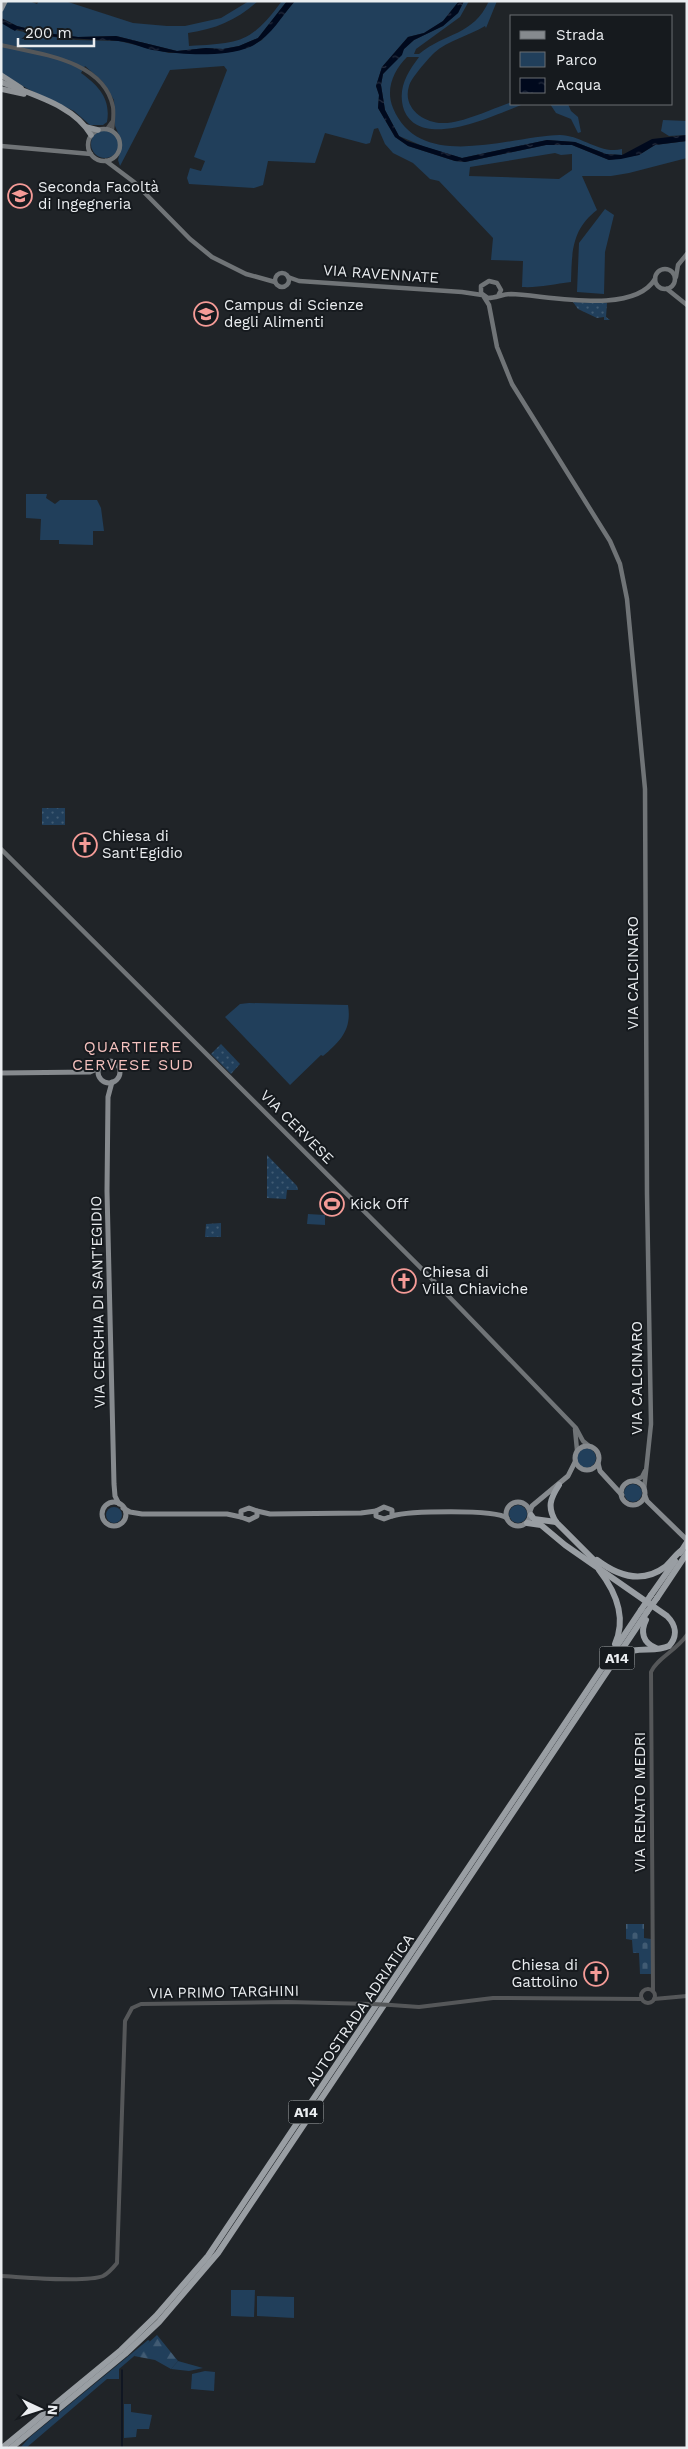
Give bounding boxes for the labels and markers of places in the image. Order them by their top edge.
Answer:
place label: Seconda Facoltà di Ingegneria [38,178,159,213]
school or university icon: Seconda Facoltà di Ingegneria [7,183,33,209]
place label: Campus di Scienze degli Alimenti [224,296,364,331]
school or university icon: Campus di Scienze degli Alimenti [193,301,219,327]
place label: Chiesa di Sant'Egidio [102,827,183,862]
church icon: Chiesa di Sant'Egidio [72,832,98,858]
sports icon: Kick Off [319,1191,345,1217]
place label: Kick Off [350,1195,409,1213]
place label: Chiesa di Villa Chiaviche [422,1263,528,1298]
church icon: Chiesa di Villa Chiaviche [391,1268,417,1294]
place label: Chiesa di Gattolino [511,1956,578,1991]
church icon: Chiesa di Gattolino [583,1961,609,1987]

